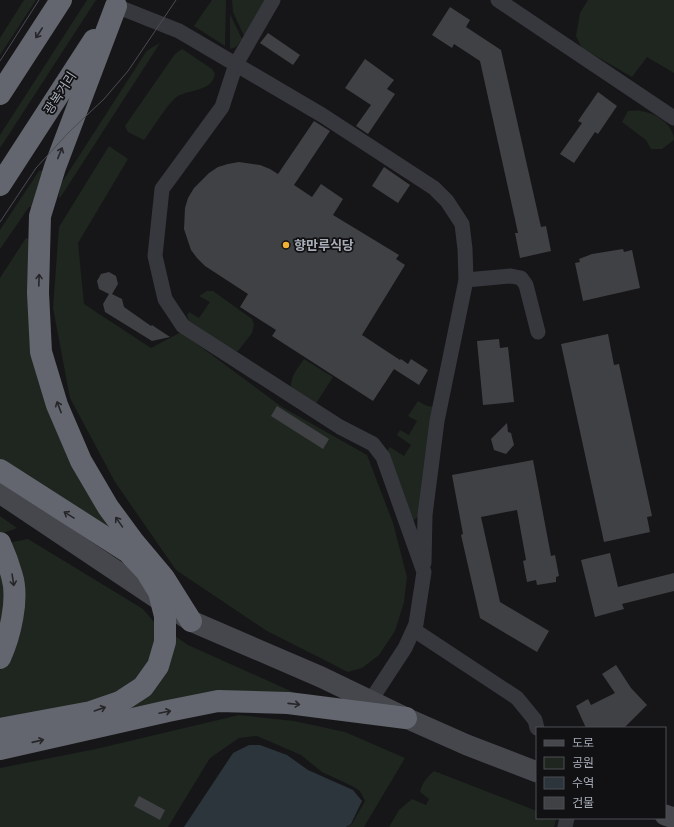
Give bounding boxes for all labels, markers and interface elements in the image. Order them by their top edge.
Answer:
one-way arrow [35,27,43,39]
street label: 광복거리 [40,68,80,118]
one-way arrow [57,148,65,160]
place label: 향만루식당 [294,237,354,254]
marker: 향만루식당 [281,240,291,250]
one-way arrow [35,274,42,287]
one-way arrow [54,402,62,414]
one-way arrow [64,511,75,519]
one-way arrow [115,517,123,528]
one-way arrow [9,573,17,586]
one-way arrow [287,700,300,707]
one-way arrow [94,704,106,712]
one-way arrow [158,707,171,715]
legend [536,727,666,819]
text: 도로 [572,735,594,751]
one-way arrow [31,736,44,744]
text: 공원 [572,755,594,771]
text: 수역 [572,775,594,791]
text: 건물 [572,795,594,811]

